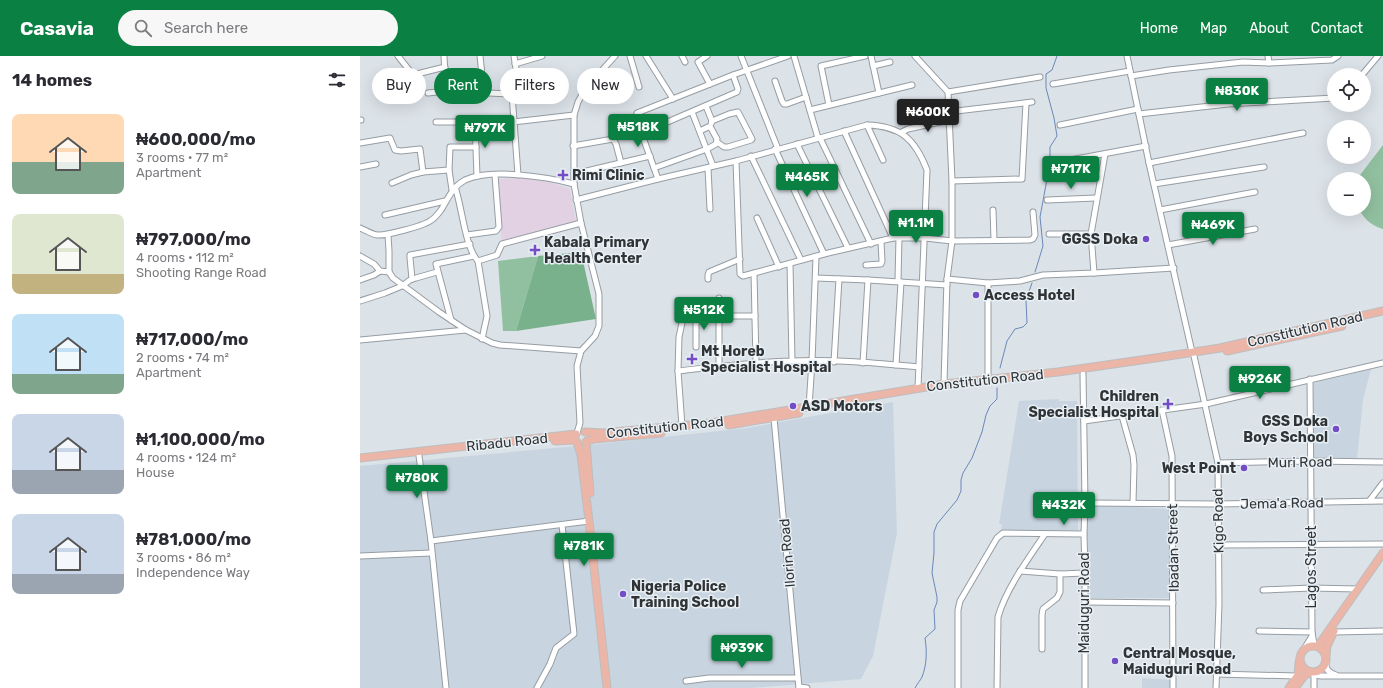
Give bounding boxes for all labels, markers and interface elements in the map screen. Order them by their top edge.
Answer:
search box [118,10,398,46]
text: Casavia [20,17,94,40]
icon: search [132,17,154,39]
text: Search here [164,19,248,37]
text: Home [1140,20,1178,37]
text: Map [1200,20,1227,37]
text: About [1249,20,1289,37]
text: Contact [1311,20,1363,37]
chip: Buy [372,68,426,104]
chip: Rent [434,68,492,104]
chip: Filters [500,68,569,104]
chip: New [577,68,634,104]
map controls [1327,68,1371,216]
button: locate [1327,68,1371,112]
icon: filters [326,69,348,91]
text: 14 homes [12,70,92,90]
pin: ₦830K [1209,78,1265,112]
text: ₦830K [1215,83,1259,98]
pin: ₦600K [900,99,956,133]
text: ₦600K [906,104,950,119]
pin: ₦518K [610,114,666,148]
pin: ₦797K [457,115,513,149]
text: ₦518K [617,119,659,134]
text: ₦797K [464,120,506,135]
button: + [1327,120,1371,164]
text: ₦600,000/mo [136,129,256,149]
icon: home [44,130,92,178]
text: 3 rooms · 77 m² [136,150,228,165]
pin: ₦717K [1043,156,1099,190]
text: ₦717K [1051,161,1091,176]
pin: ₦465K [779,164,835,198]
text: Apartment [136,165,201,180]
place label: Rimi Clinic [572,167,645,184]
marker: Rimi Clinic [557,169,569,181]
text: ₦465K [785,169,829,184]
button: − [1327,172,1371,216]
pin: ₦1.1M [888,210,944,244]
pin: ₦469K [1185,212,1241,246]
text: ₦1.1M [898,215,934,230]
text: ₦469K [1191,217,1235,232]
text: ₦797,000/mo [136,229,251,249]
icon: home [44,230,92,278]
place label: GGSS Doka [1061,231,1138,248]
place label: Kabala Primary Health Center [544,234,650,267]
marker: GGSS Doka [1141,234,1151,244]
marker: Kabala Primary Health Center [529,244,541,256]
text: 4 rooms · 112 m² [136,250,234,265]
text: Shooting Range Road [136,265,267,280]
place label: Access Hotel [984,287,1075,304]
marker: Access Hotel [971,290,981,300]
pin: ₦512K [676,297,732,331]
text: ₦512K [683,302,725,317]
street label: Constitution Road [1246,308,1364,351]
text: ₦717,000/mo [136,329,248,349]
icon: home [44,330,92,378]
place label: Mt Horeb Specialist Hospital [701,343,832,376]
text: 2 rooms · 74 m² [136,350,229,365]
marker: Mt Horeb Specialist Hospital [686,353,698,365]
text: Apartment [136,365,201,380]
street label: Constitution Road [926,366,1044,395]
pin: ₦926K [1232,366,1288,400]
text: ₦926K [1238,371,1282,386]
place label: Children Specialist Hospital [1028,388,1159,421]
place label: ASD Motors [801,398,883,415]
marker: Children Specialist Hospital [1162,398,1174,410]
marker: ASD Motors [788,401,798,411]
street label: Constitution Road [606,413,724,442]
place label: GSS Doka Boys School [1243,413,1328,446]
marker: GSS Doka Boys School [1331,424,1341,434]
text: ₦1,100,000/mo [136,429,265,449]
icon: home [44,430,92,478]
street label: Ribadu Road [465,430,549,455]
text: 4 rooms · 124 m² [136,450,236,465]
street label: Muri Road [1267,453,1333,472]
place label: West Point [1162,460,1236,477]
marker: West Point [1239,463,1249,473]
text: House [136,465,174,480]
pin: ₦780K [389,465,445,499]
text: ₦780K [395,470,439,485]
street label: Kigo Road [1209,488,1228,554]
pin: ₦432K [1036,492,1092,526]
street label: Jema'a Road [1240,494,1324,513]
text: ₦432K [1042,497,1086,512]
street label: Ibadan Street [1164,503,1183,592]
street label: Ilorin Road [776,518,799,588]
street label: Lagos Street [1303,525,1320,609]
text: ₦781,000/mo [136,529,251,549]
icon: home [44,530,92,578]
pin: ₦781K [556,533,612,567]
text: ₦781K [564,538,604,553]
text: 3 rooms · 86 m² [136,550,231,565]
street label: Maiduguri Road [1076,552,1093,654]
text: Independence Way [136,565,250,580]
place label: Nigeria Police Training School [631,578,739,611]
marker: Nigeria Police Training School [618,589,628,599]
pin: ₦939K [714,635,770,669]
text: ₦939K [720,640,764,655]
place label: Central Mosque, Maiduguri Road [1123,645,1236,678]
marker: Central Mosque, Maiduguri Road [1110,656,1120,666]

